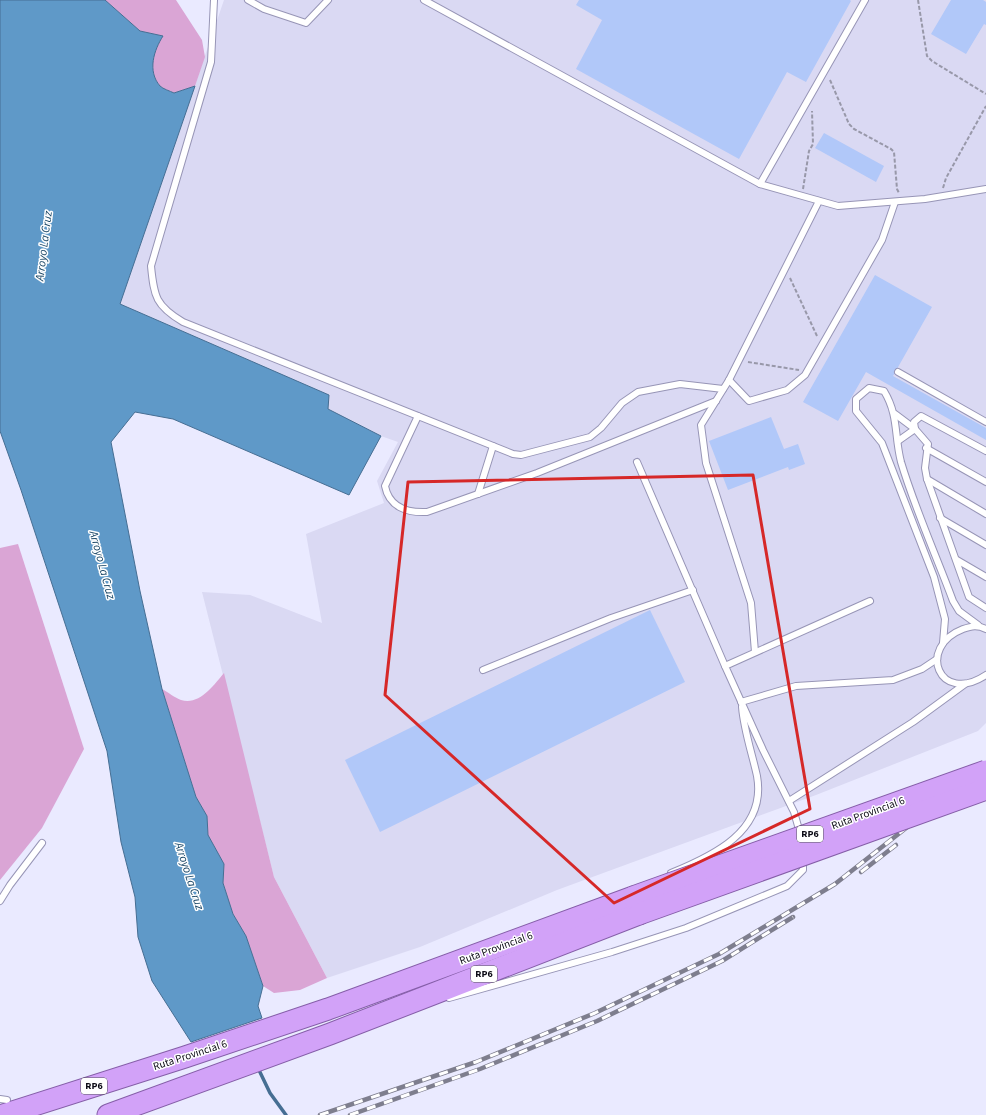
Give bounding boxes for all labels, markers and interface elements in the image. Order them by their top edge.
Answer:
water label: Arroyo La Cruz [31,209,57,283]
water label: Arroyo La Cruz [84,528,120,602]
street label: Ruta Provincial 6 [829,793,907,833]
road number: RP6 [797,826,823,842]
water label: Arroyo La Cruz [170,839,208,913]
street label: Ruta Provincial 6 [457,928,535,968]
road number: RP6 [471,966,497,982]
street label: Ruta Provincial 6 [151,1036,229,1074]
road number: RP6 [81,1078,107,1094]

